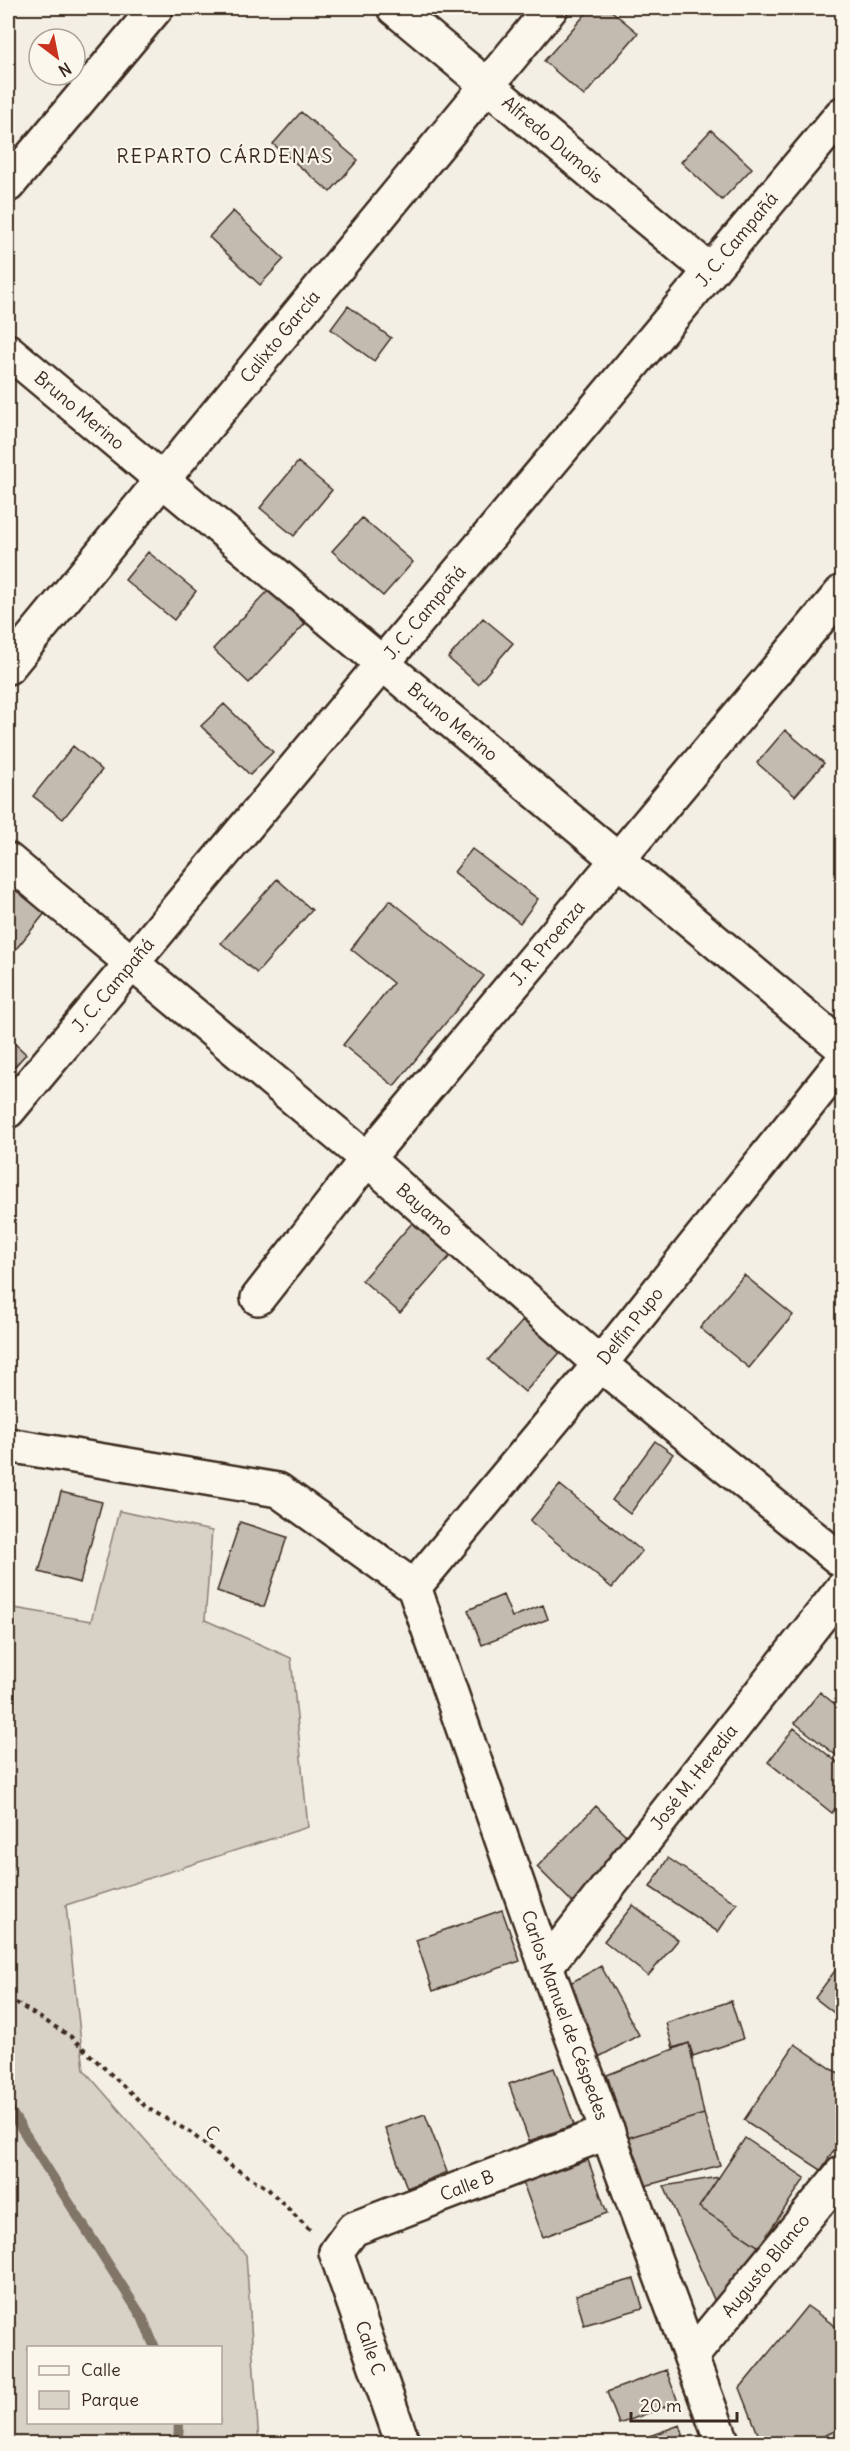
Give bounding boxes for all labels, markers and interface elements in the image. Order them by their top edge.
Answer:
north arrow [27,27,87,87]
text: N [55,58,75,81]
street label: Alfredo Dumois [497,91,608,188]
district label: REPARTO CÁRDENAS [116,143,334,168]
street label: J. C. Campañá [690,187,783,291]
street label: Calixto García [235,285,325,387]
street label: Bruno Merino [30,366,130,454]
street label: J. C. Campañá [379,560,471,664]
street label: Bruno Merino [403,677,503,766]
street label: J. R. Proenza [505,896,589,990]
street label: J. C. Campañá [67,933,159,1037]
street label: Bayamo [392,1178,458,1241]
street label: Delfín Pupo [592,1282,668,1369]
street label: José M. Heredia [645,1719,742,1834]
street label: Carlos Manuel de Céspedes [516,1907,614,2123]
street label: C [200,2120,224,2145]
street label: Calle B [437,2164,497,2206]
street label: Augusto Blanco [716,2209,815,2322]
street label: Calle C [351,2318,390,2378]
legend [27,2346,222,2424]
text: Calle [81,2358,121,2381]
scale bar [631,2385,738,2423]
text: Parque [81,2388,139,2411]
text: 20 m [640,2394,682,2417]

